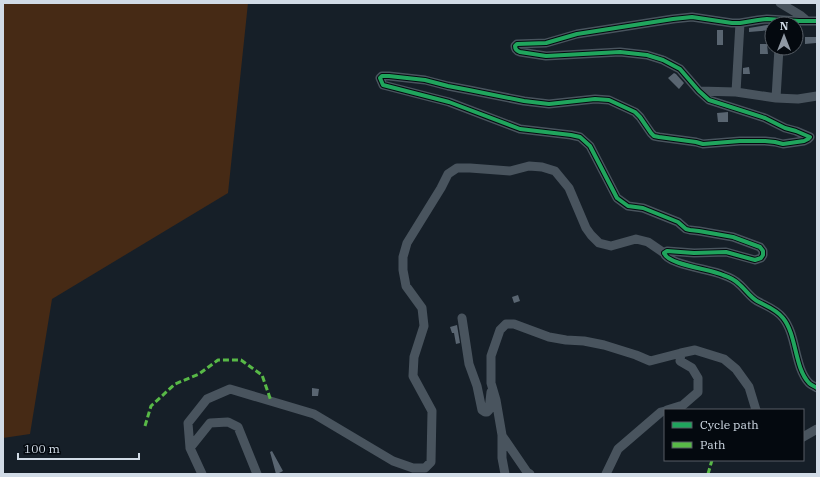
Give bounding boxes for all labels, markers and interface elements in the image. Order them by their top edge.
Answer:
north arrow [764,16,804,56]
text: N [780,19,789,33]
legend [664,409,804,461]
text: Cycle path [700,417,759,432]
scale bar [18,435,139,461]
text: Path [700,437,726,452]
text: 100 m [24,441,60,456]

